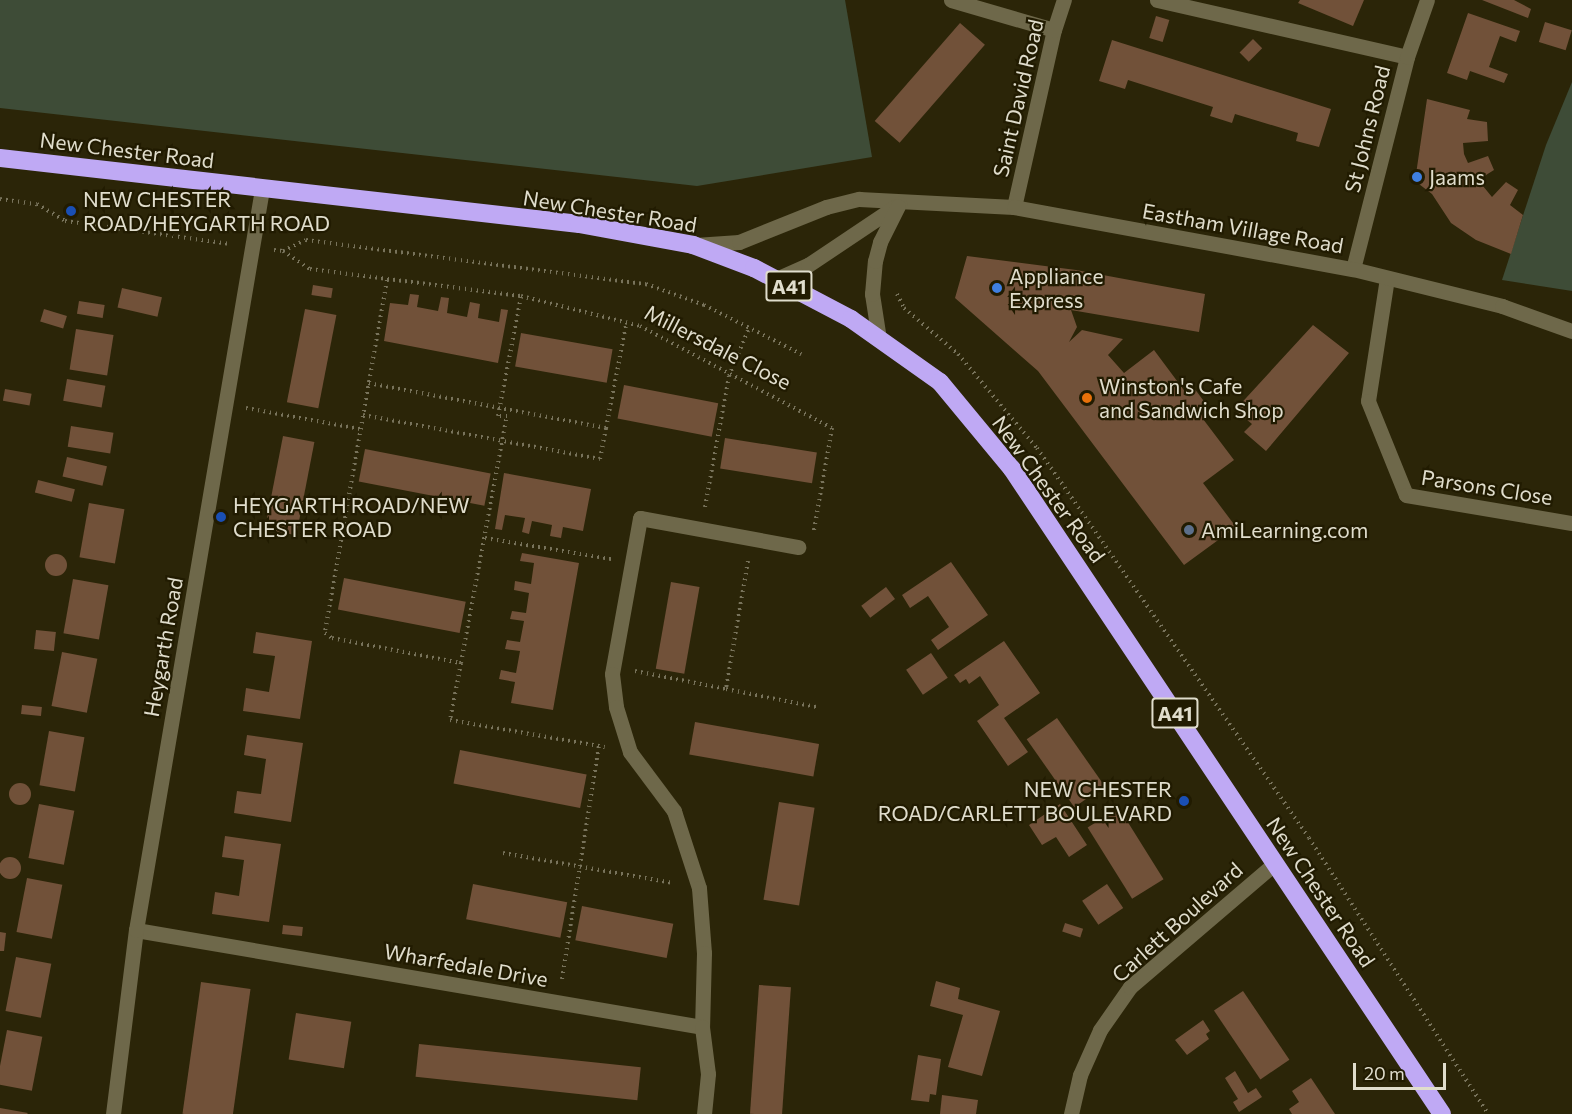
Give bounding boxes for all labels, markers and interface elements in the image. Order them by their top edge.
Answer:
street label: Saint David Road [988,17,1048,179]
street label: St Johns Road [1339,63,1395,195]
street label: New Chester Road [38,127,216,173]
place label: Jaams [1429,164,1485,190]
marker: Jaams [1410,170,1424,184]
street label: New Chester Road [521,185,699,237]
place label: NEW CHESTER ROAD/HEYGARTH ROAD [83,186,330,236]
street label: Eastham Village Road [1141,198,1345,258]
marker: NEW CHESTER ROAD/HEYGARTH ROAD [64,204,78,218]
place label: Appliance Express [1009,263,1104,313]
road number: A41 [765,269,813,303]
marker: Appliance Express [990,281,1004,295]
street label: Millersdale Close [641,299,795,395]
place label: Winston's Cafe and Sandwich Shop [1099,373,1284,423]
marker: Winston's Cafe and Sandwich Shop [1080,391,1094,405]
street label: New Chester Road [987,411,1111,567]
street label: Parsons Close [1420,464,1554,510]
place label: HEYGARTH ROAD/NEW CHESTER ROAD [233,492,470,542]
marker: HEYGARTH ROAD/NEW CHESTER ROAD [214,510,228,524]
place label: AmiLearning.com [1201,517,1368,543]
marker: AmiLearning.com [1182,523,1196,537]
street label: Heygarth Road [138,575,188,719]
road number: A41 [1151,696,1199,730]
place label: NEW CHESTER ROAD/CARLETT BOULEVARD [878,776,1172,826]
marker: NEW CHESTER ROAD/CARLETT BOULEVARD [1177,794,1191,808]
street label: New Chester Road [1261,812,1381,972]
street label: Carlett Boulevard [1107,857,1247,987]
street label: Wharfedale Drive [382,938,550,992]
scale bar [1356,1051,1449,1089]
text: 20 m [1364,1062,1405,1084]

